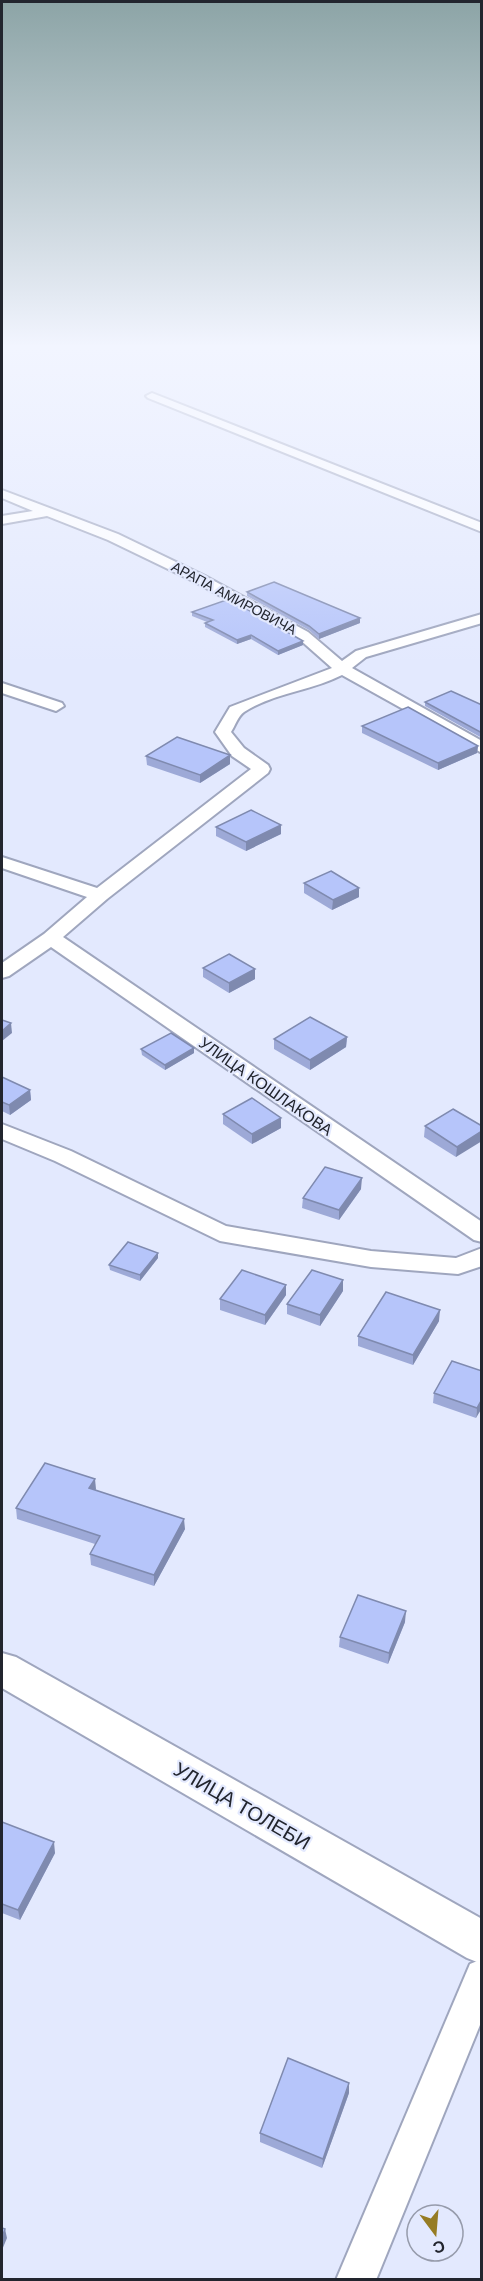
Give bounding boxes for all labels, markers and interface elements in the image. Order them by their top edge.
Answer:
street label: АРАПА АМИРОВИЧА [169,558,300,638]
street label: УЛИЦА КОШЛАКОВА [196,1034,336,1139]
street label: УЛИЦА ТОЛЕБИ [170,1758,314,1854]
north arrow [405,2203,465,2263]
text: С [431,2237,447,2257]

